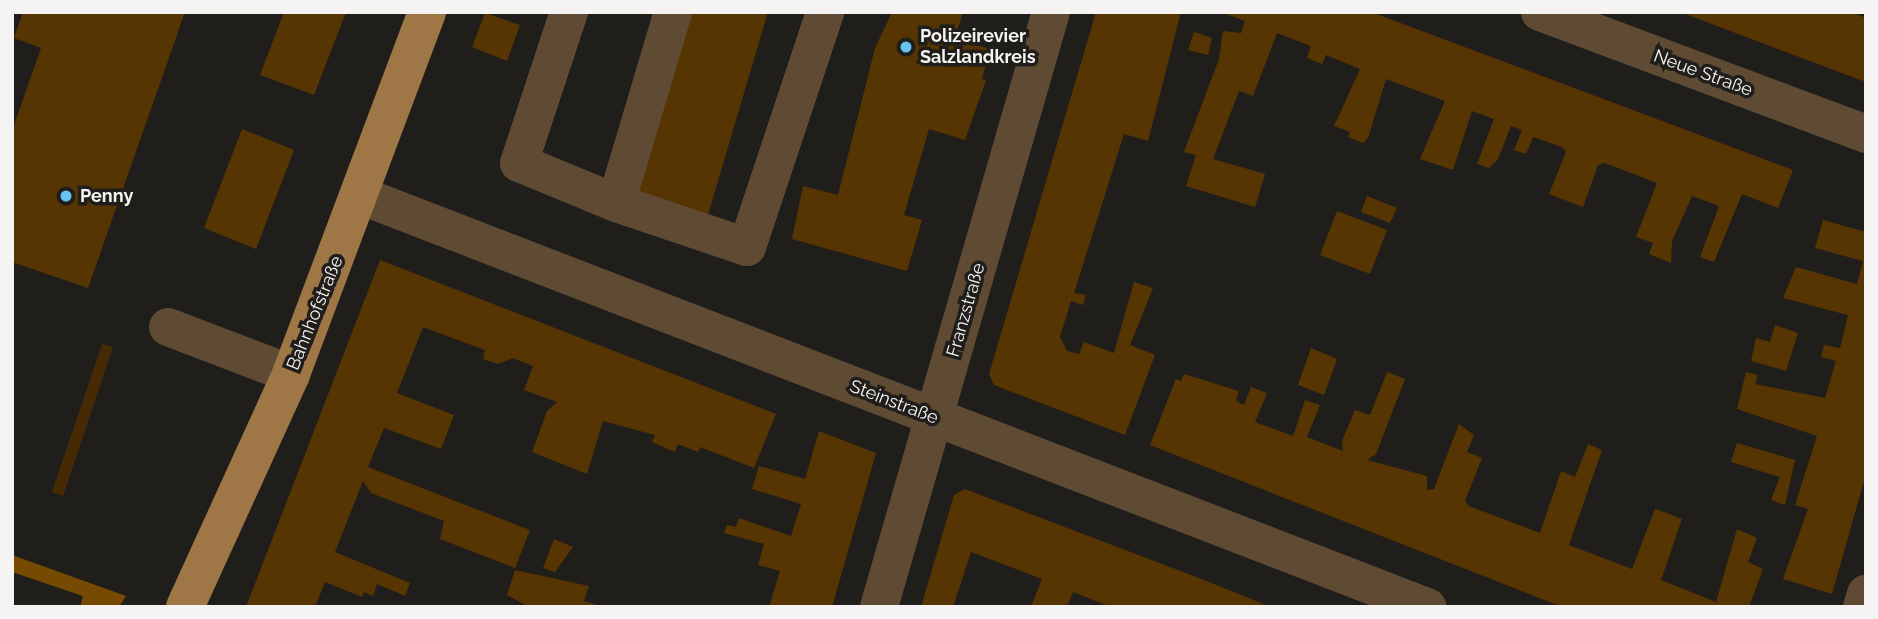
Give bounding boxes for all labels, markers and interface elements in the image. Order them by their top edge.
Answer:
place label: Polizeirevier Salzlandkreis [920,26,1036,68]
marker: Polizeirevier Salzlandkreis [898,39,914,55]
street label: Neue Straße [1651,45,1755,101]
place label: Penny [80,185,133,207]
marker: Penny [58,188,74,204]
street label: Bahnhofstraße [282,253,348,373]
street label: Franzstraße [942,261,990,359]
street label: Steinstraße [847,375,941,429]

